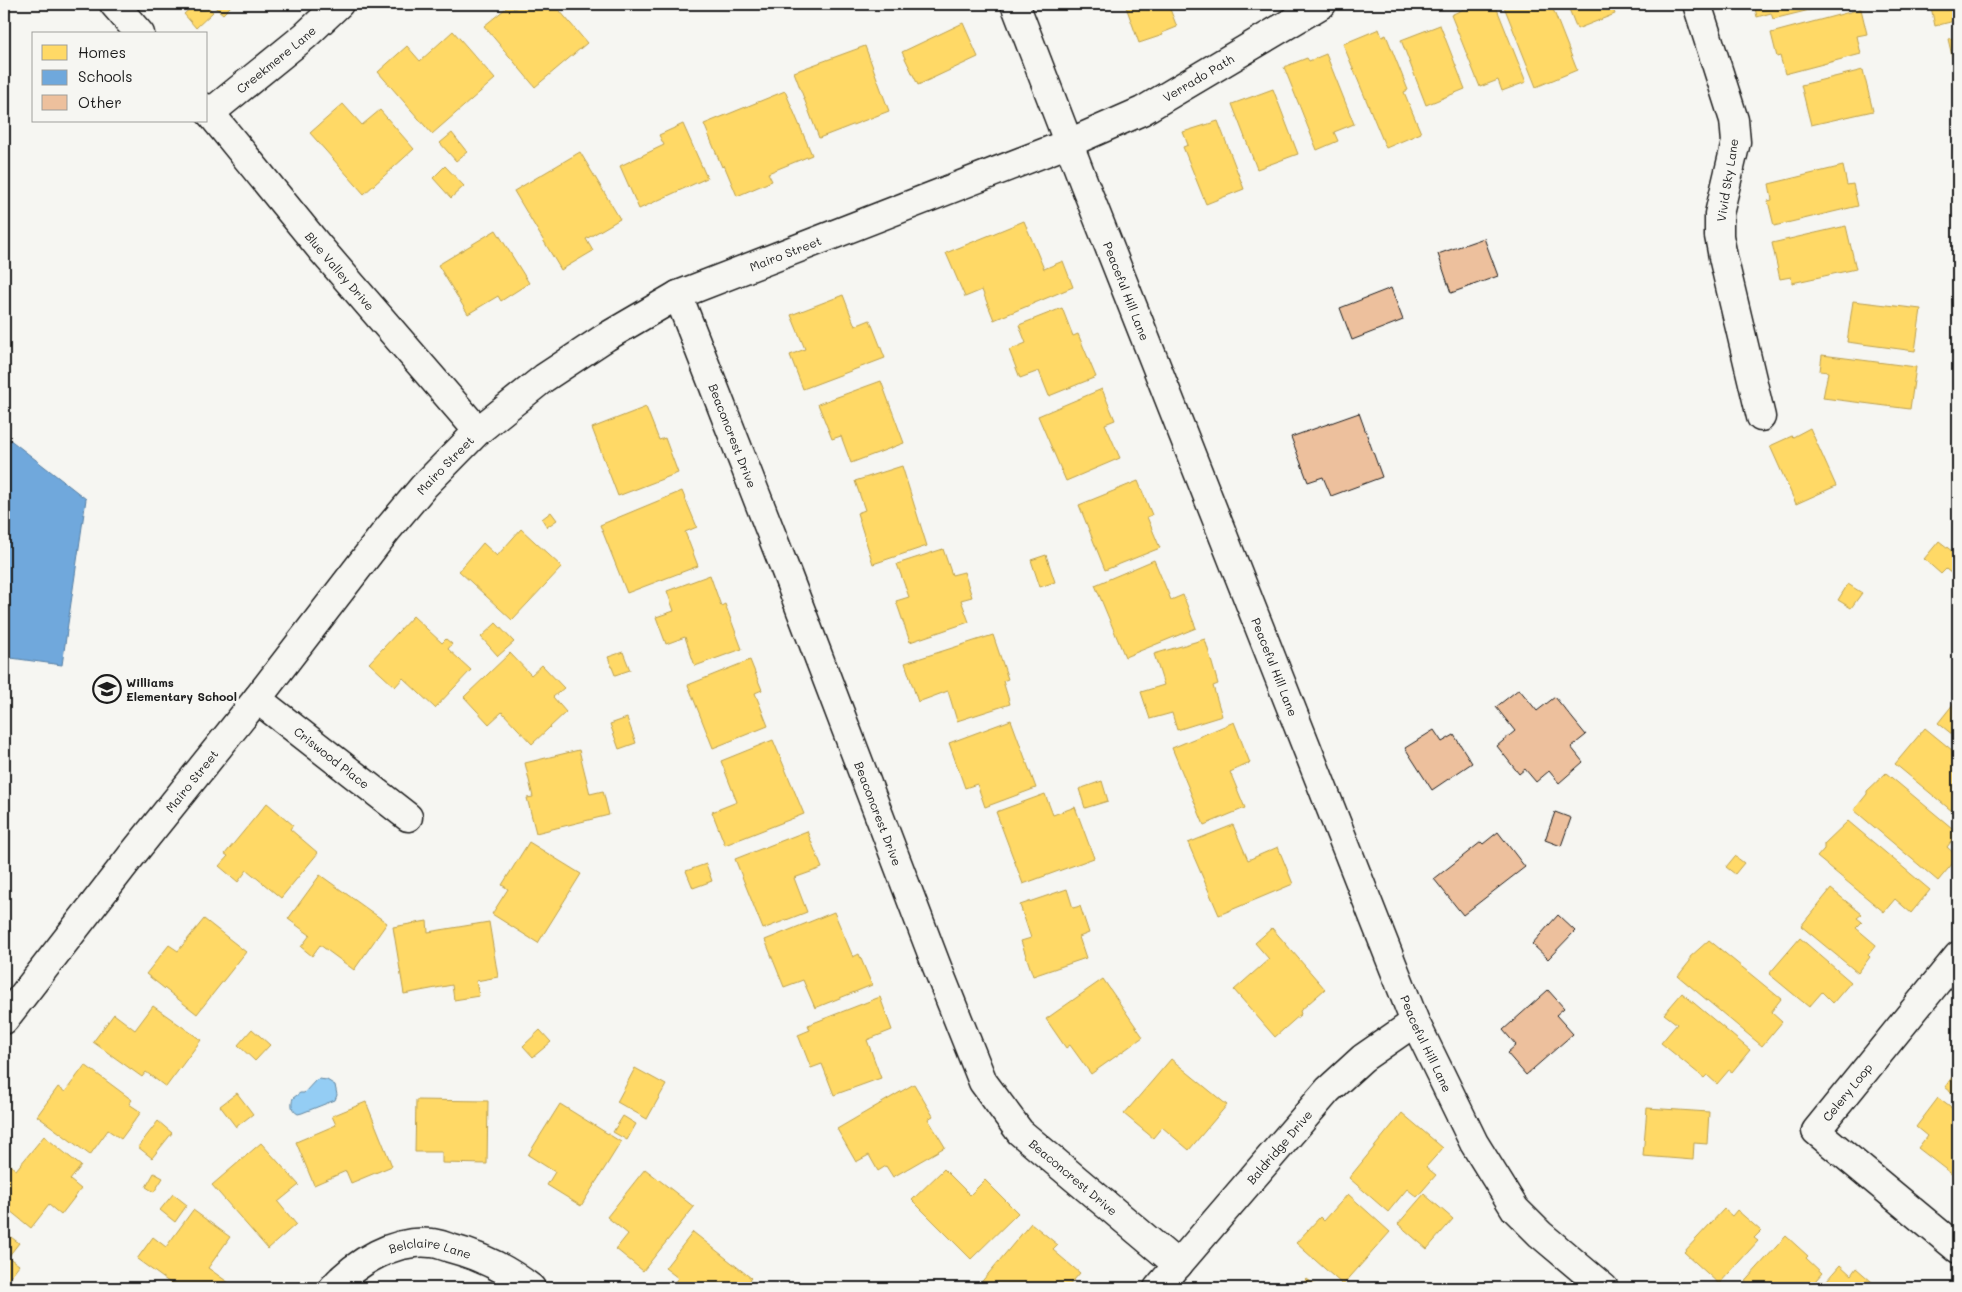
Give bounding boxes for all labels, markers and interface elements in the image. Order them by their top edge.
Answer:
street label: Creekmere Lane [233,22,319,97]
legend [32,32,208,122]
text: Homes [78,42,126,62]
street label: Verrado Path [1160,50,1237,105]
text: Schools [78,66,133,86]
text: Other [78,92,122,112]
street label: Vivid Sky Lane [1713,137,1741,223]
street label: Blue Valley Drive [302,228,378,314]
street label: Mairo Street [747,232,824,274]
street label: Peaceful Hill Lane [1100,239,1153,343]
street label: Beaconcrest Drive [705,381,760,490]
street label: Mairo Street [412,432,477,498]
street label: Peaceful Hill Lane [1248,615,1302,719]
school or university icon: Williams Elementary School [92,674,122,704]
place label: Williams Elementary School [126,674,237,704]
street label: Criswood Place [291,723,373,792]
street label: Mairo Street [162,746,222,815]
street label: Beaconcrest Drive [851,759,906,868]
street label: Peaceful Hill Lane [1397,993,1456,1094]
street label: Celery Loop [1819,1060,1875,1124]
street label: Baldridge Drive [1243,1106,1315,1187]
street label: Beaconcrest Drive [1026,1135,1121,1219]
street label: Belclaire Lane [386,1234,474,1262]

